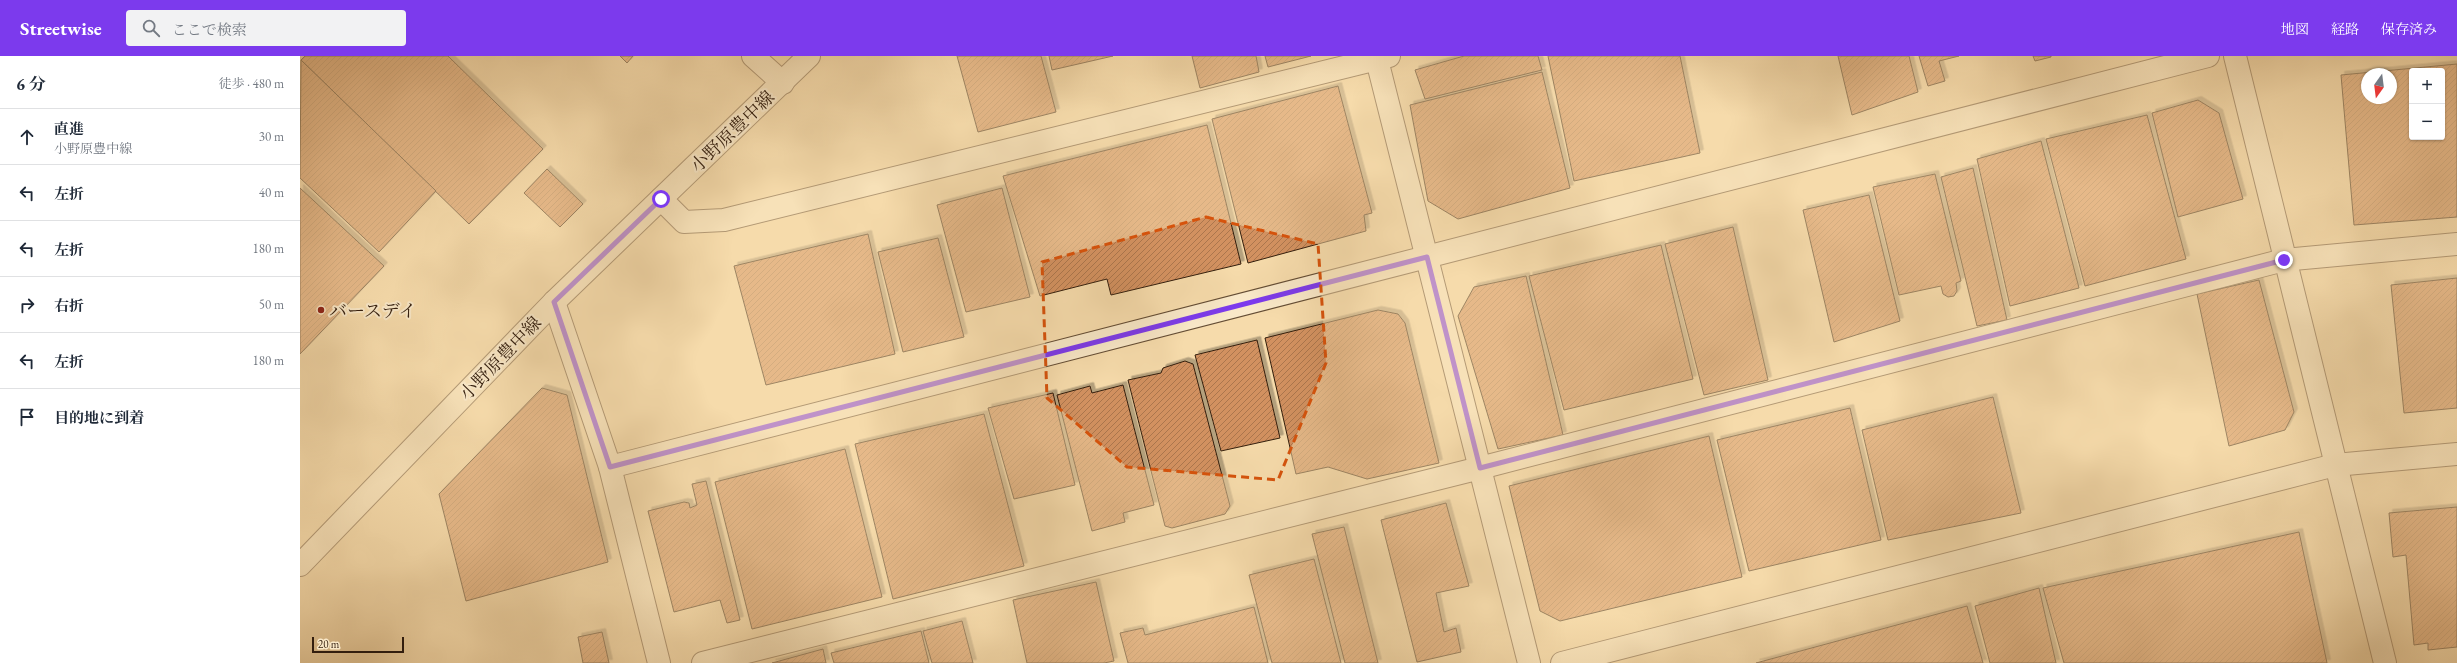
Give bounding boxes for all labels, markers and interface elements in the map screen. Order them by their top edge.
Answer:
search box [126,10,406,46]
text: Streetwise [20,16,102,41]
icon: search [140,17,162,39]
text: ここで検索 [172,20,247,39]
text: 地図 [2281,20,2309,38]
text: 経路 [2331,20,2359,38]
text: 保存済み [2381,20,2437,38]
north arrow [2361,68,2397,104]
map controls [2409,68,2445,140]
button: + [2409,68,2445,104]
text: 6 分 [16,73,46,95]
text: 徒歩 · 480 m [219,75,284,92]
street label: 小野原豊中線 [685,85,779,177]
button: − [2409,104,2445,140]
text: 直進 [54,119,84,138]
icon: ahead [16,126,38,148]
text: 30 m [259,128,284,145]
text: 小野原豊中線 [54,140,132,157]
icon: left [16,182,38,204]
text: 左折 [54,184,84,203]
text: 40 m [259,184,284,201]
route start [652,190,670,208]
icon: left [16,238,38,260]
text: 左折 [54,240,84,259]
text: 180 m [253,240,284,257]
route end [2275,251,2293,269]
icon: right [16,294,38,316]
text: 右折 [54,296,84,315]
text: 50 m [259,296,284,313]
place label: バースデイ [329,299,416,322]
marker: バースデイ [316,305,326,315]
street label: 小野原豊中線 [454,311,546,405]
icon: left [16,350,38,372]
text: 左折 [54,352,84,371]
text: 180 m [253,352,284,369]
icon: arrive [16,406,38,428]
text: 目的地に到着 [54,408,144,427]
scale bar [312,635,404,654]
text: 20 m [318,637,339,651]

